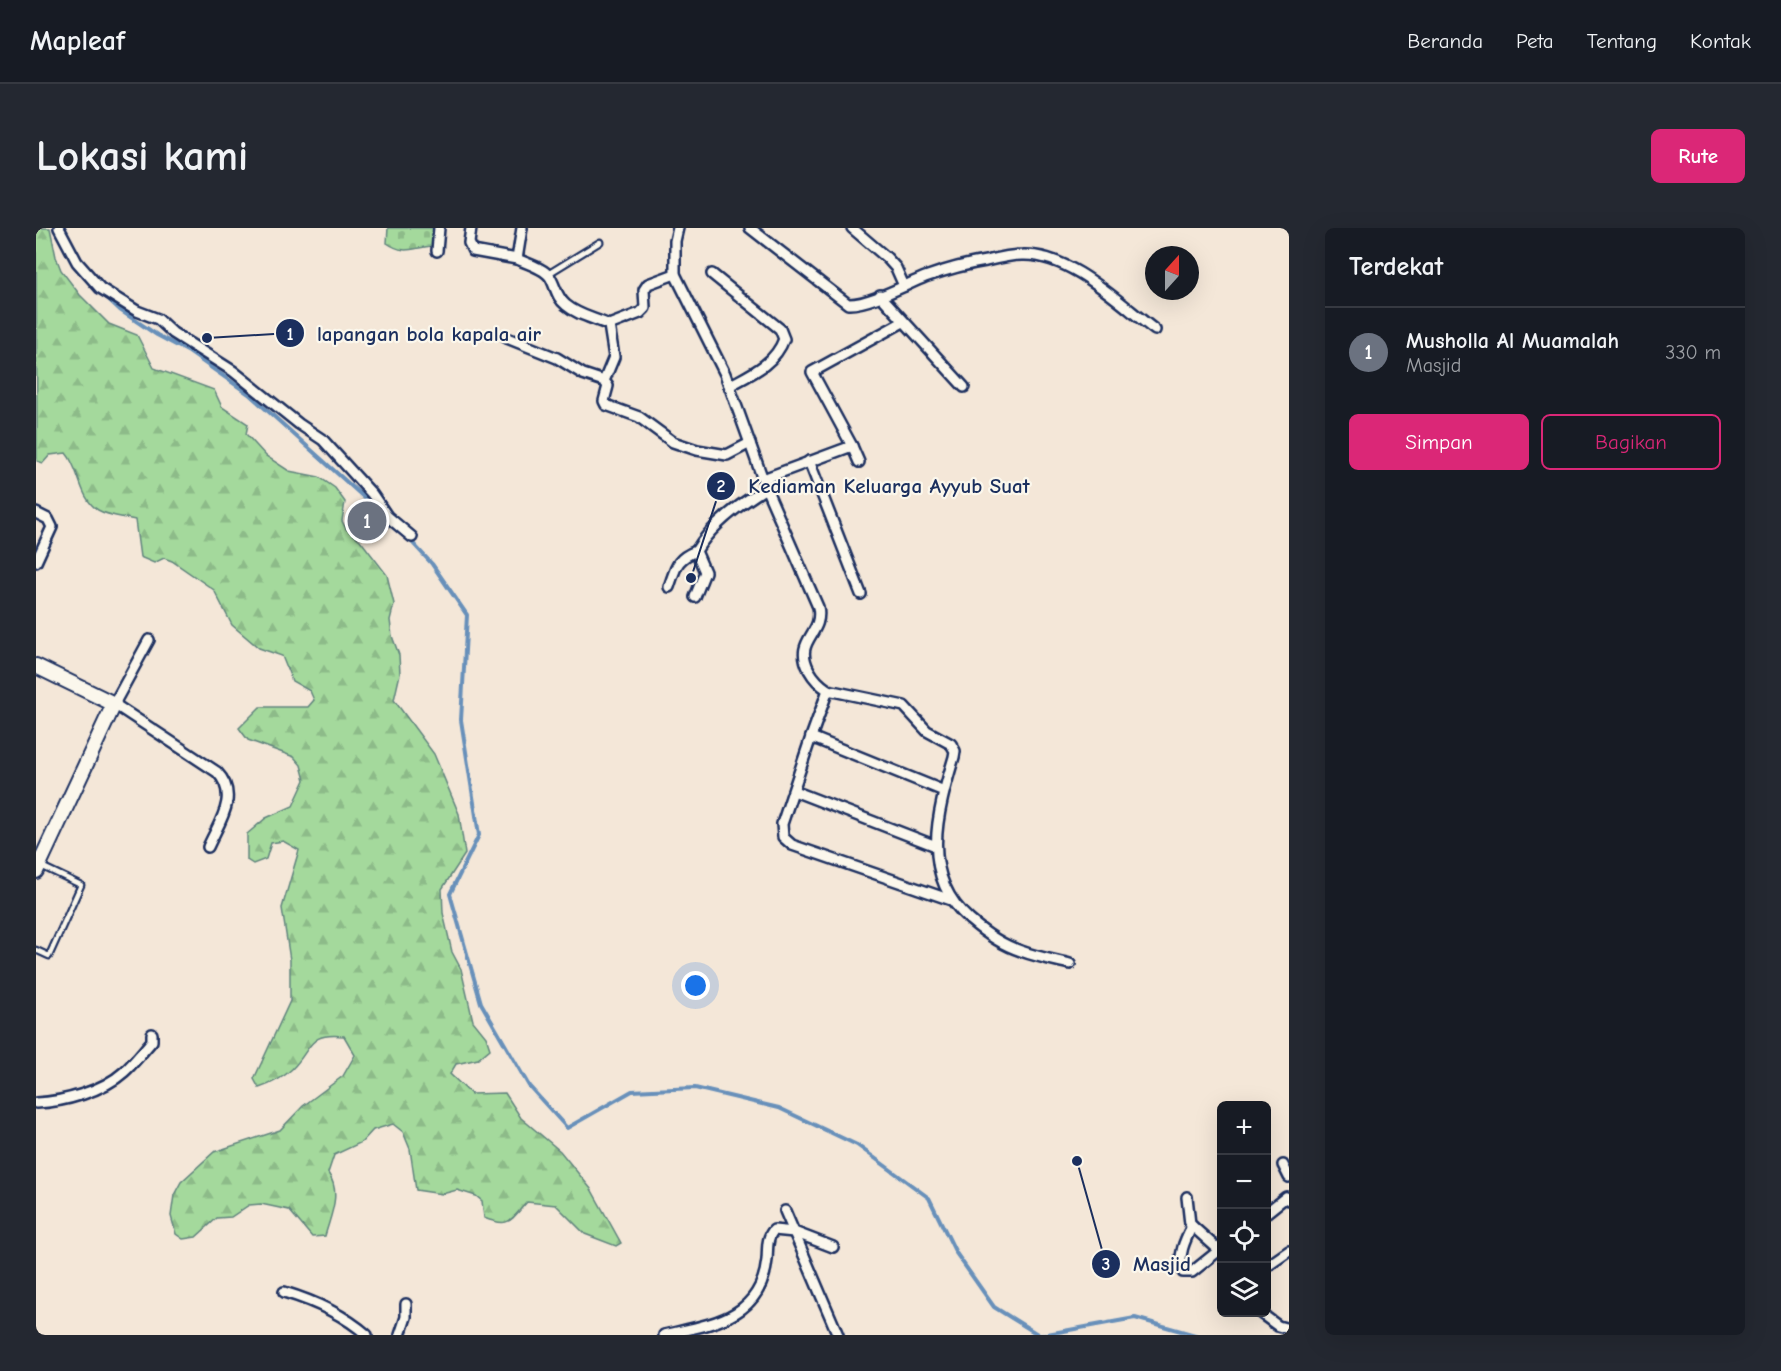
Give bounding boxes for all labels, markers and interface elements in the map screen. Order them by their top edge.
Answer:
text: Mapleaf [30,25,125,57]
text: Beranda [1407,29,1483,53]
text: Peta [1516,29,1554,53]
text: Tentang [1587,29,1657,53]
text: Kontak [1690,29,1751,53]
button: Rute [1651,129,1745,183]
text: Lokasi kami [36,132,248,181]
north arrow [1145,246,1199,300]
text: Terdekat [1349,252,1443,282]
callout: lapangan bola kapala air [275,314,554,353]
text: lapangan bola kapala air [317,322,542,346]
text: 1 [286,324,294,345]
text: Musholla Al Muamalah [1406,328,1619,354]
text: 1 [1365,341,1372,364]
text: 330 m [1665,341,1721,364]
text: Masjid [1406,354,1461,377]
button: Simpan [1349,414,1529,470]
button: Bagikan [1541,414,1721,470]
callout: Kediaman Keluarga Ayyub Suat [706,466,1041,505]
text: Kediaman Keluarga Ayyub Suat [748,474,1031,498]
text: 2 [717,476,726,497]
pin: 1 [348,498,386,544]
your location [681,971,710,1000]
map controls [1217,1101,1271,1317]
button: + [1217,1101,1271,1155]
button: − [1217,1155,1271,1209]
button: locate [1217,1209,1271,1263]
callout: Masjid [1091,1245,1203,1284]
text: Masjid [1133,1252,1191,1276]
text: 3 [1102,1254,1110,1275]
button: layers [1217,1263,1271,1317]

